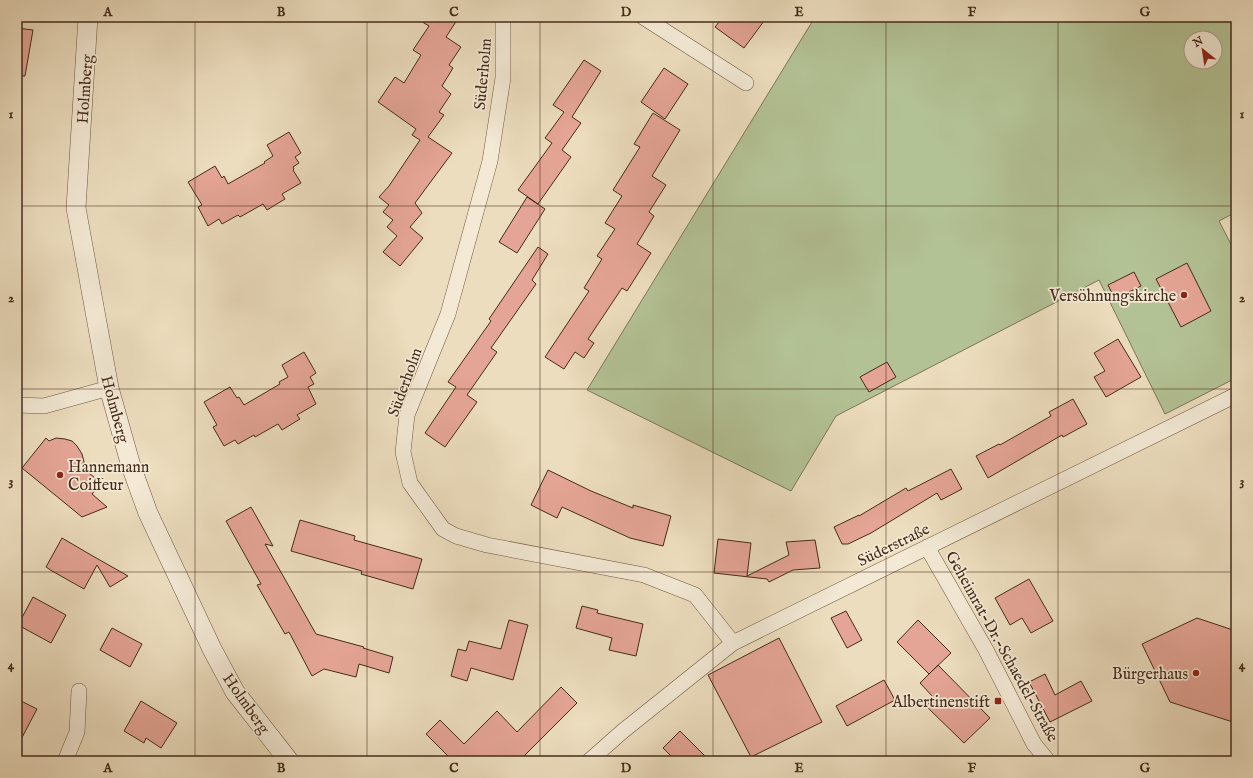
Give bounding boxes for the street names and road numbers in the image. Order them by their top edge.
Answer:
street label: Süderholm [471,37,497,111]
street label: Holmberg [74,54,98,124]
street label: Süderholm [384,345,428,420]
street label: Holmberg [95,374,133,446]
street label: Süderstraße [855,520,933,572]
street label: Geheimrat-Dr.-Schaedel-Straße [940,548,1062,746]
street label: Holmberg [217,670,274,738]

